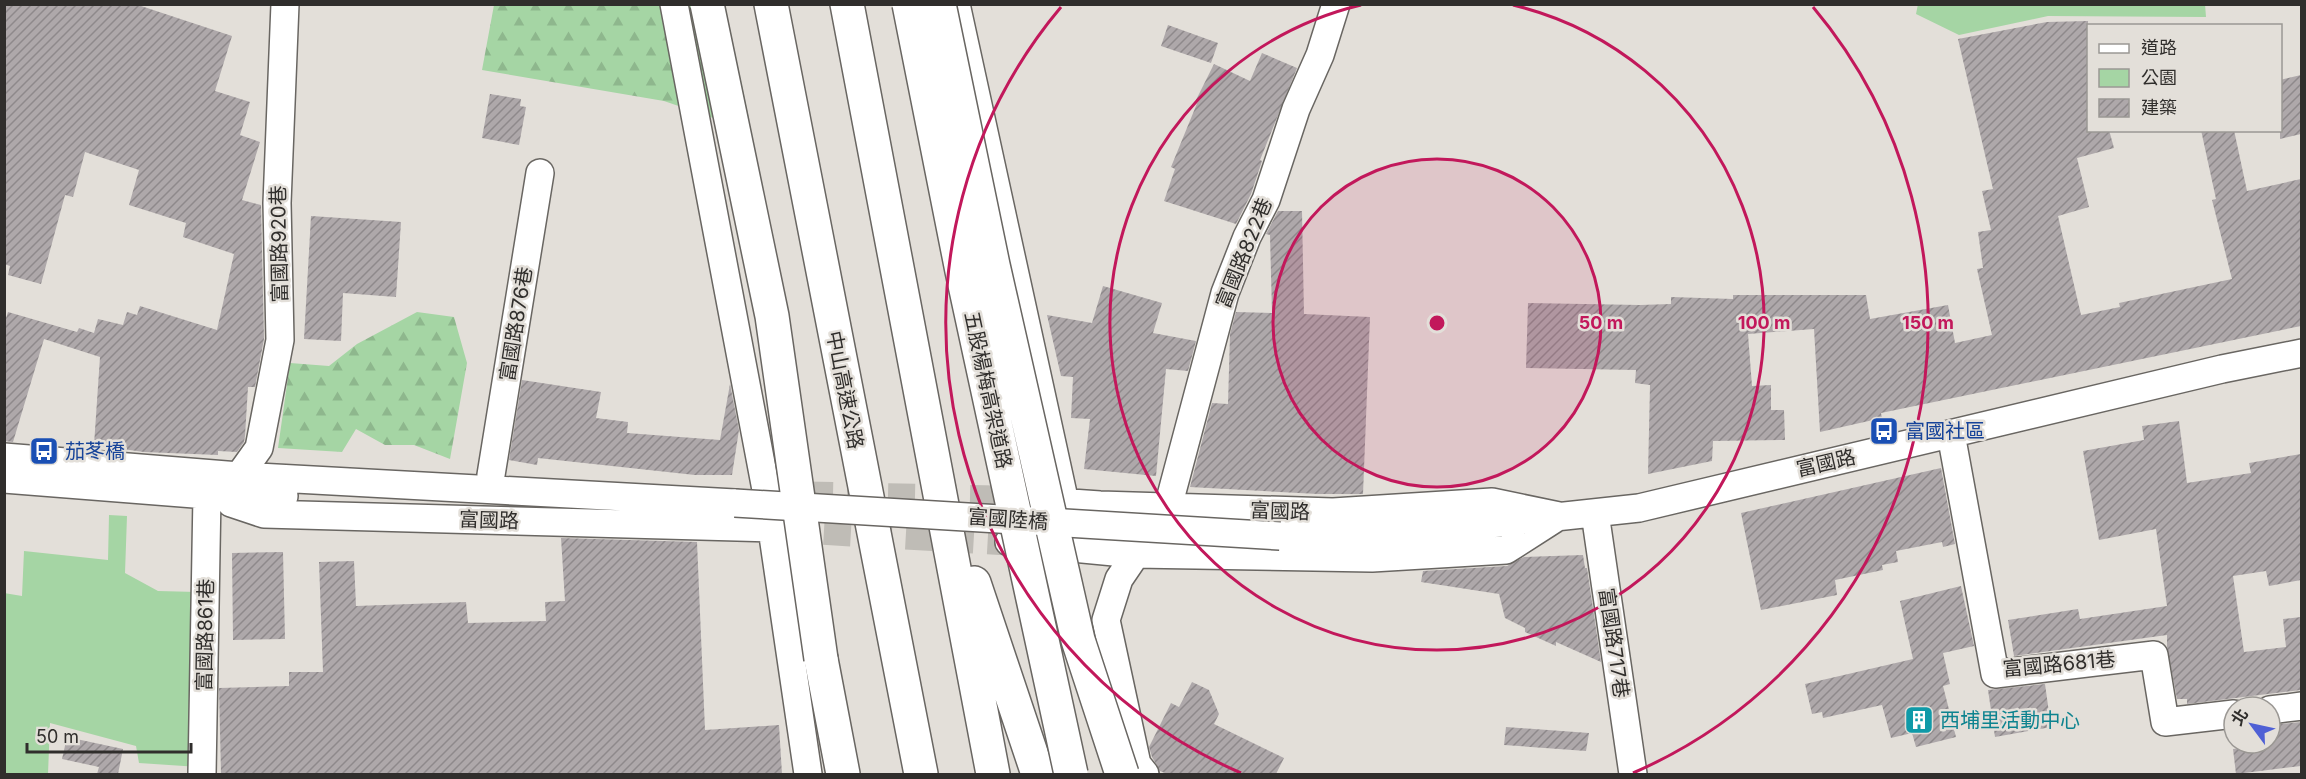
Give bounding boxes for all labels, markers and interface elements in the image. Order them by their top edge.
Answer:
legend [2087,24,2282,132]
text: 道路 [2141,37,2177,58]
text: 公園 [2141,67,2177,88]
text: 建築 [2141,97,2177,118]
street label: 富國路920巷 [266,185,292,303]
street label: 富國路822巷 [1211,194,1277,312]
street label: 富國路876巷 [495,265,537,383]
street label: 五股楊梅高架道路 [960,309,1016,471]
text: 50 m [1579,312,1623,333]
text: 100 m [1738,312,1790,333]
text: 150 m [1902,312,1954,333]
centre of rings [1427,313,1447,333]
street label: 中山高速公路 [822,329,868,451]
bus stop icon: 富國社區 [1868,415,1900,447]
place label: 富國社區 [1905,419,1985,443]
bus stop icon: 茄苳橋 [28,435,60,467]
place label: 茄苳橋 [65,439,125,463]
street label: 富國路 [1794,445,1858,481]
street label: 富國路 [1250,498,1310,524]
street label: 富國陸橋 [967,504,1049,534]
street label: 富國路 [459,507,519,533]
street label: 富國路861巷 [192,578,218,692]
street label: 富國路717巷 [1594,586,1634,700]
street label: 富國路681巷 [2002,647,2116,681]
north arrow [2222,695,2282,755]
building icon: 西埔里活動中心 [1903,704,1935,736]
text: 北 [2227,705,2252,729]
place label: 西埔里活動中心 [1940,708,2080,732]
scale bar [27,716,190,754]
text: 50 m [36,726,79,747]

